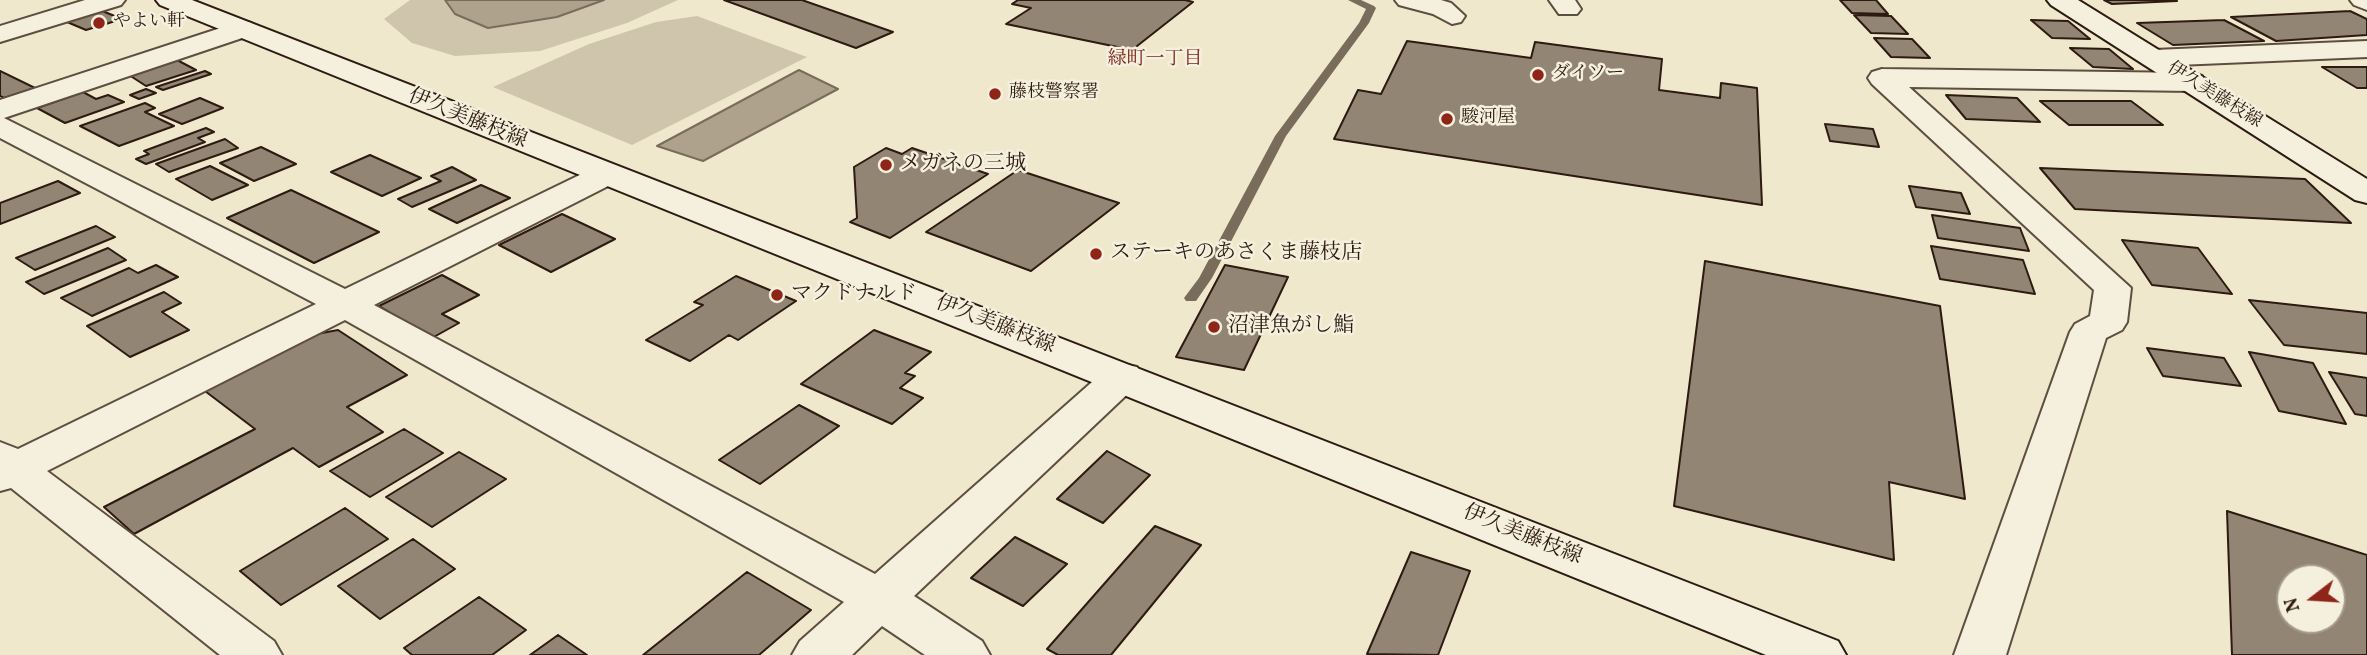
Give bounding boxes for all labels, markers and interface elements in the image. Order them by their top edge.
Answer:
place label: やよい軒 [113,12,185,34]
marker: やよい軒 [91,15,107,31]
district label: 緑町一丁目 [1108,50,1202,72]
street label: 伊久美藤枝線 [2162,58,2266,134]
place label: ダイソー [1552,64,1624,86]
marker: ダイソー [1530,67,1546,83]
place label: 藤枝警察署 [1009,83,1099,105]
street label: 伊久美藤枝線 [404,85,530,155]
marker: 藤枝警察署 [987,86,1003,102]
place label: 駿河屋 [1461,108,1515,130]
marker: 駿河屋 [1439,111,1455,127]
place label: メガネの三城 [900,152,1026,178]
marker: メガネの三城 [878,157,894,173]
place label: ステーキのあさくま藤枝店 [1110,241,1362,267]
marker: ステーキのあさくま藤枝店 [1088,246,1104,262]
place label: マクドナルド [791,282,917,308]
marker: マクドナルド [769,287,785,303]
street label: 伊久美藤枝線 [932,292,1058,360]
place label: 沼津魚がし鮨 [1228,314,1354,340]
marker: 沼津魚がし鮨 [1206,319,1222,335]
street label: 伊久美藤枝線 [1459,501,1585,571]
north arrow [2276,564,2346,634]
text: N [2278,594,2307,615]

